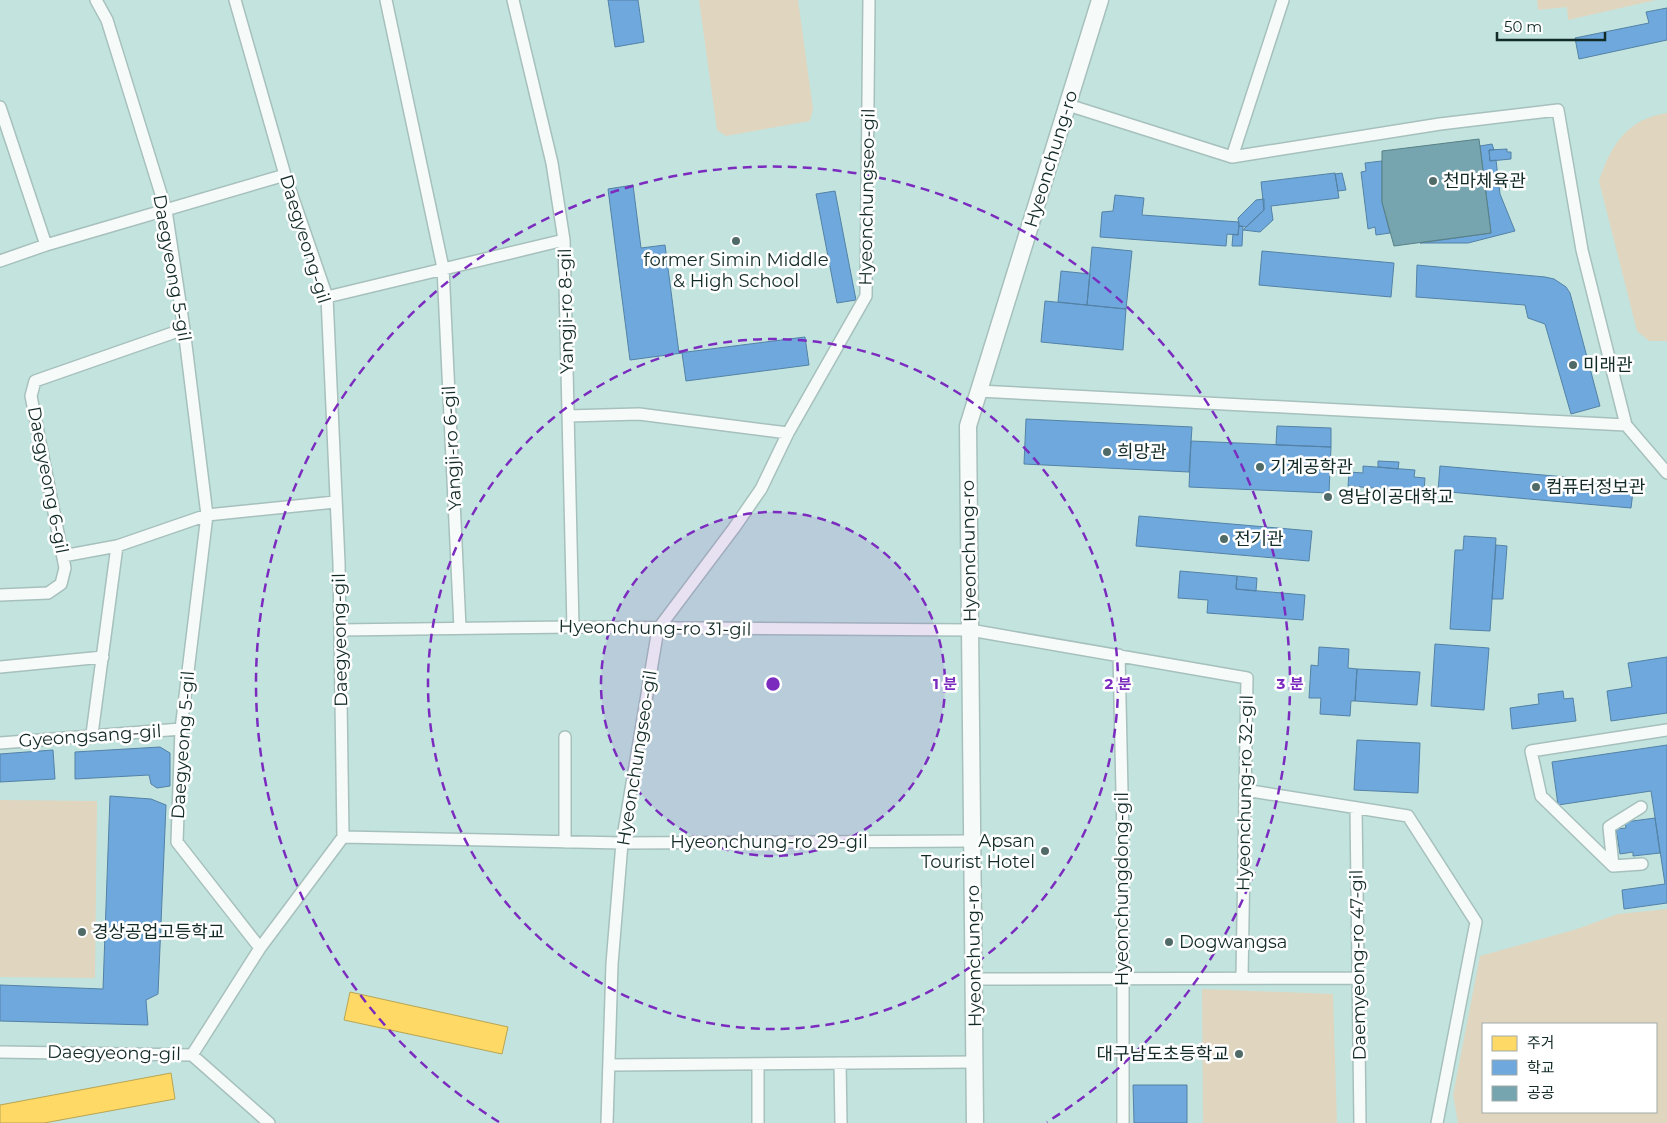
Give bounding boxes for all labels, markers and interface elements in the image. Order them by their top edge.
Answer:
scale bar [1497,10,1604,42]
text: 50 m [1504,17,1542,36]
street label: Hyeonchung-ro [1020,88,1082,230]
street label: Hyeonchungseo-gil [854,108,880,286]
place label: 천마체육관 [1443,170,1526,192]
street label: Daegyeong-gil [275,172,335,306]
marker: 천마체육관 [1427,175,1439,187]
street label: Daegyeong 5-gil [148,193,196,343]
marker: former Simin Middle & High School [730,235,742,247]
street label: Yangji-ro 8-gil [554,248,578,374]
place label: former Simin Middle & High School [643,249,829,292]
place label: 미래관 [1583,354,1633,376]
marker: 미래관 [1567,359,1579,371]
street label: Yangji-ro 6-gil [438,385,466,511]
street label: Daegyeong 6-gil [23,404,73,556]
place label: 희망관 [1117,441,1167,463]
marker: 희망관 [1101,446,1113,458]
place label: 기계공학관 [1270,456,1353,478]
marker: 기계공학관 [1254,461,1266,473]
place label: 컴퓨터정보관 [1546,476,1646,498]
street label: Hyeonchung-ro [957,480,981,622]
marker: 컴퓨터정보관 [1530,481,1542,493]
place label: 영남이공대학교 [1338,486,1454,508]
marker: 영남이공대학교 [1322,491,1334,503]
place label: 전기관 [1234,528,1284,550]
marker: 전기관 [1218,533,1230,545]
street label: Daegyeong-gil [328,573,352,707]
street label: Hyeonchung-ro 31-gil [558,615,752,641]
street label: Hyeonchungseo-gil [612,669,662,847]
street label: Daegyeong 5-gil [167,670,199,820]
text: 1 분 [933,674,957,693]
text: 2 분 [1105,674,1132,693]
text: 3 분 [1276,674,1304,693]
centre of rings [764,675,782,693]
street label: Hyeonchung-ro 32-gil [1232,695,1258,891]
street label: Gyeongsang-gil [18,720,162,752]
street label: Hyeonchungdong-gil [1111,792,1133,986]
place label: Apsan Tourist Hotel [921,830,1035,873]
street label: Hyeonchung-ro 29-gil [670,831,868,853]
marker: Apsan Tourist Hotel [1039,845,1051,857]
street label: Daemyeong-ro 47-gil [1345,869,1371,1061]
street label: Hyeonchung-ro [962,885,986,1027]
place label: 경상공업고등학교 [92,921,224,943]
marker: 경상공업고등학교 [76,926,88,938]
place label: Dogwangsa [1179,931,1287,953]
marker: Dogwangsa [1163,936,1175,948]
legend [1482,1023,1657,1113]
text: 주거 [1527,1033,1555,1052]
street label: Daegyeong-gil [47,1041,181,1065]
place label: 대구남도초등학교 [1097,1043,1229,1065]
marker: 대구남도초등학교 [1233,1048,1245,1060]
text: 학교 [1527,1058,1555,1077]
text: 공공 [1527,1083,1555,1102]

